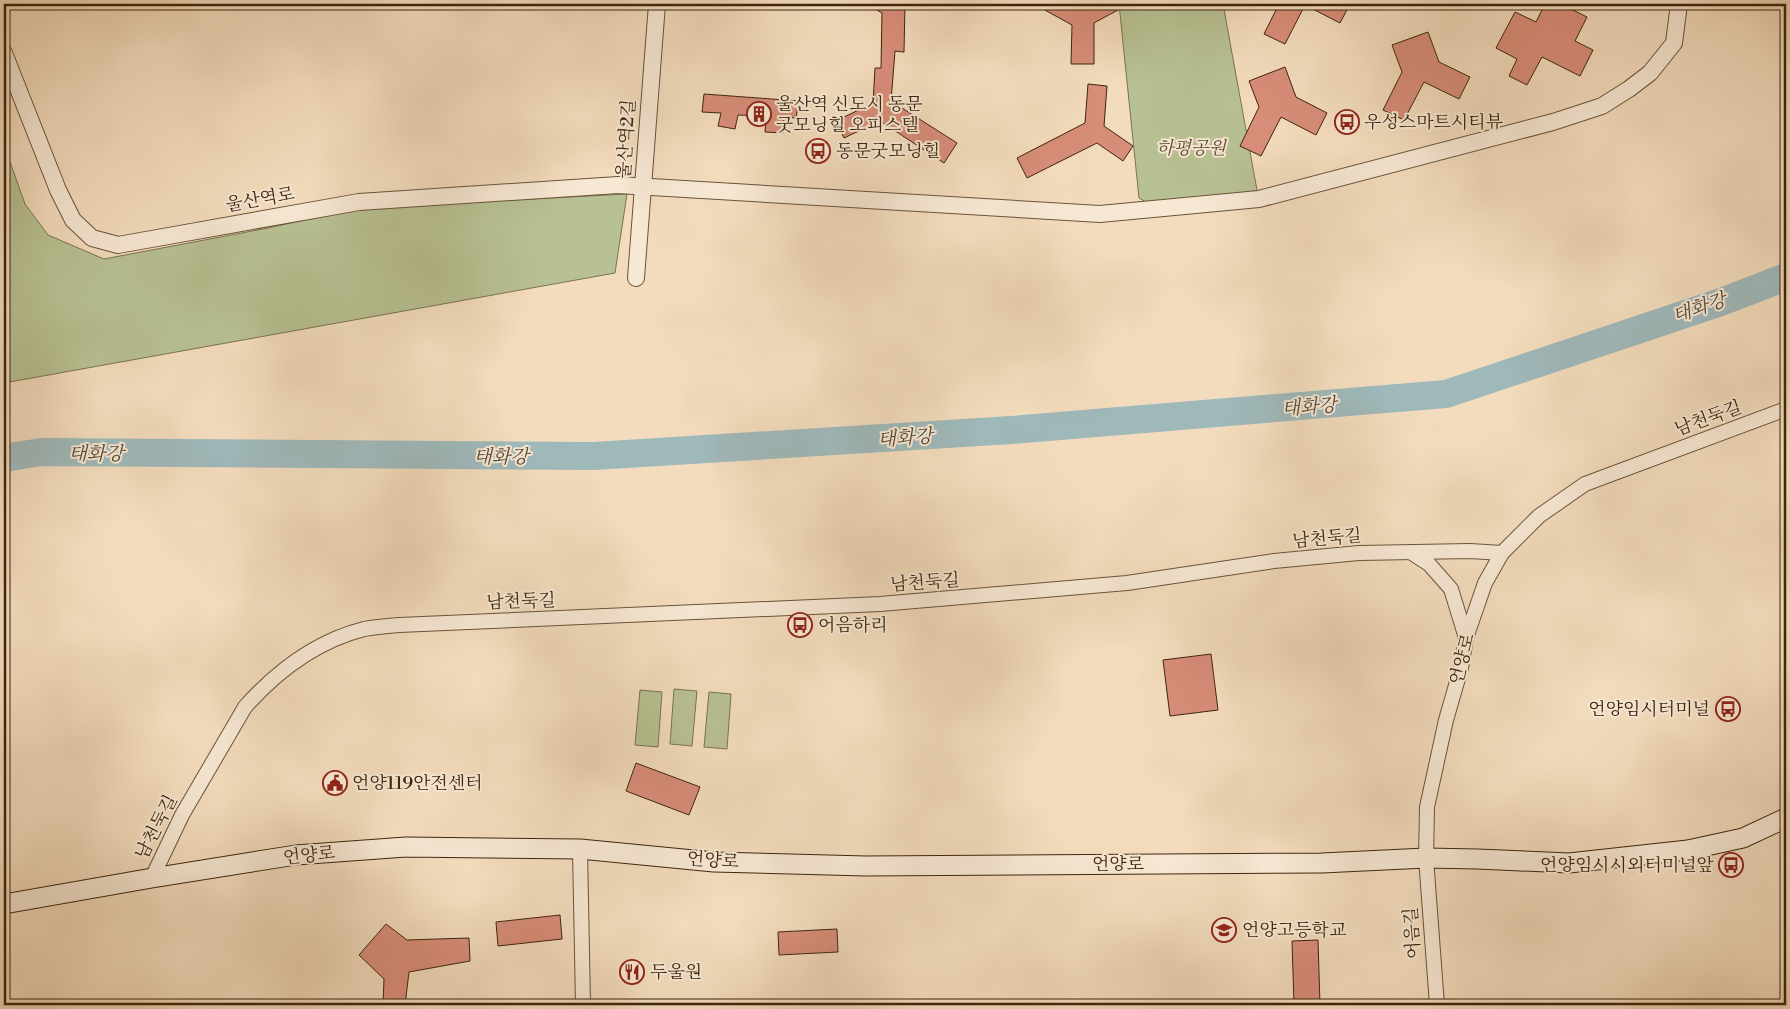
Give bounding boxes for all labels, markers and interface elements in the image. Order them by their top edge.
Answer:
place label: 울산역 신도시 동문 굿모닝힐 오피스텔 [776,93,923,137]
street label: 울산역2길 [612,98,641,180]
building icon: 울산역 신도시 동문 굿모닝힐 오피스텔 [746,101,772,127]
bus stop icon: 우성스마트시티뷰 [1334,109,1360,135]
place label: 우성스마트시티뷰 [1364,111,1504,134]
park label: 하평공원 [1156,137,1227,160]
bus stop icon: 동문굿모닝힐 [805,138,831,164]
place label: 동문굿모닝힐 [836,140,940,163]
street label: 울산역로 [224,182,296,217]
water label: 태화강 [1669,287,1732,328]
water label: 태화강 [1281,392,1340,421]
street label: 남천둑길 [1672,396,1745,441]
water label: 태화강 [877,424,936,452]
water label: 태화강 [68,442,126,466]
water label: 태화강 [473,445,531,469]
street label: 남천둑길 [1291,524,1363,553]
street label: 남천둑길 [890,569,961,596]
street label: 남천둑길 [486,589,556,614]
bus stop icon: 어음하리 [787,612,813,638]
place label: 어음하리 [818,614,888,637]
street label: 언양로 [1445,631,1480,687]
bus stop icon: 언양임시터미널 [1715,696,1741,722]
place label: 언양임시터미널 [1588,698,1710,721]
public building icon: 언양119안전센터 [322,770,348,796]
place label: 언양119안전센터 [352,772,483,795]
street label: 남천둑길 [130,791,182,863]
street label: 언양로 [282,841,336,870]
street label: 언양로 [686,847,740,874]
bus stop icon: 언양임시시외터미널앞 [1718,852,1744,878]
street label: 언양로 [1092,853,1144,876]
place label: 언양임시시외터미널앞 [1540,854,1715,877]
street label: 어음길 [1399,906,1426,960]
school or university icon: 언양고등학교 [1211,917,1237,943]
place label: 언양고등학교 [1242,919,1347,942]
restaurant icon: 두울원 [619,959,645,985]
place label: 두울원 [650,961,702,984]

